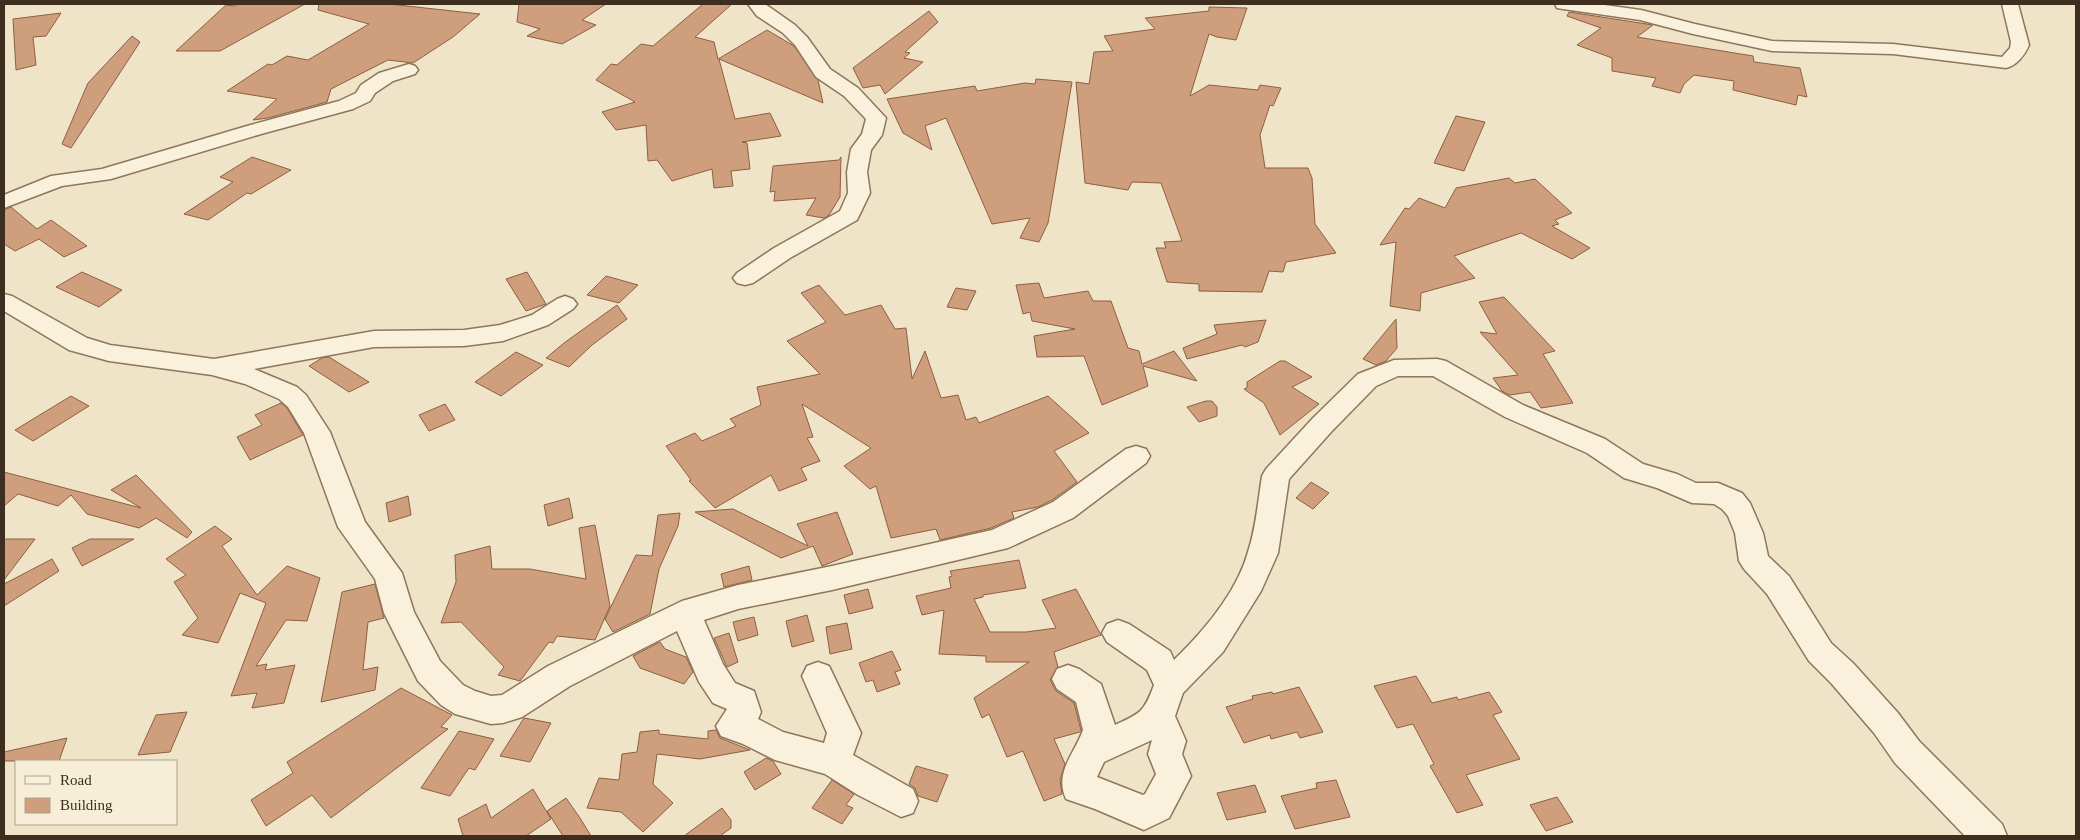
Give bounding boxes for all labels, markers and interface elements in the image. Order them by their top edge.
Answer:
legend [15,760,178,825]
text: Road [60,772,92,788]
text: Building [60,797,113,813]

